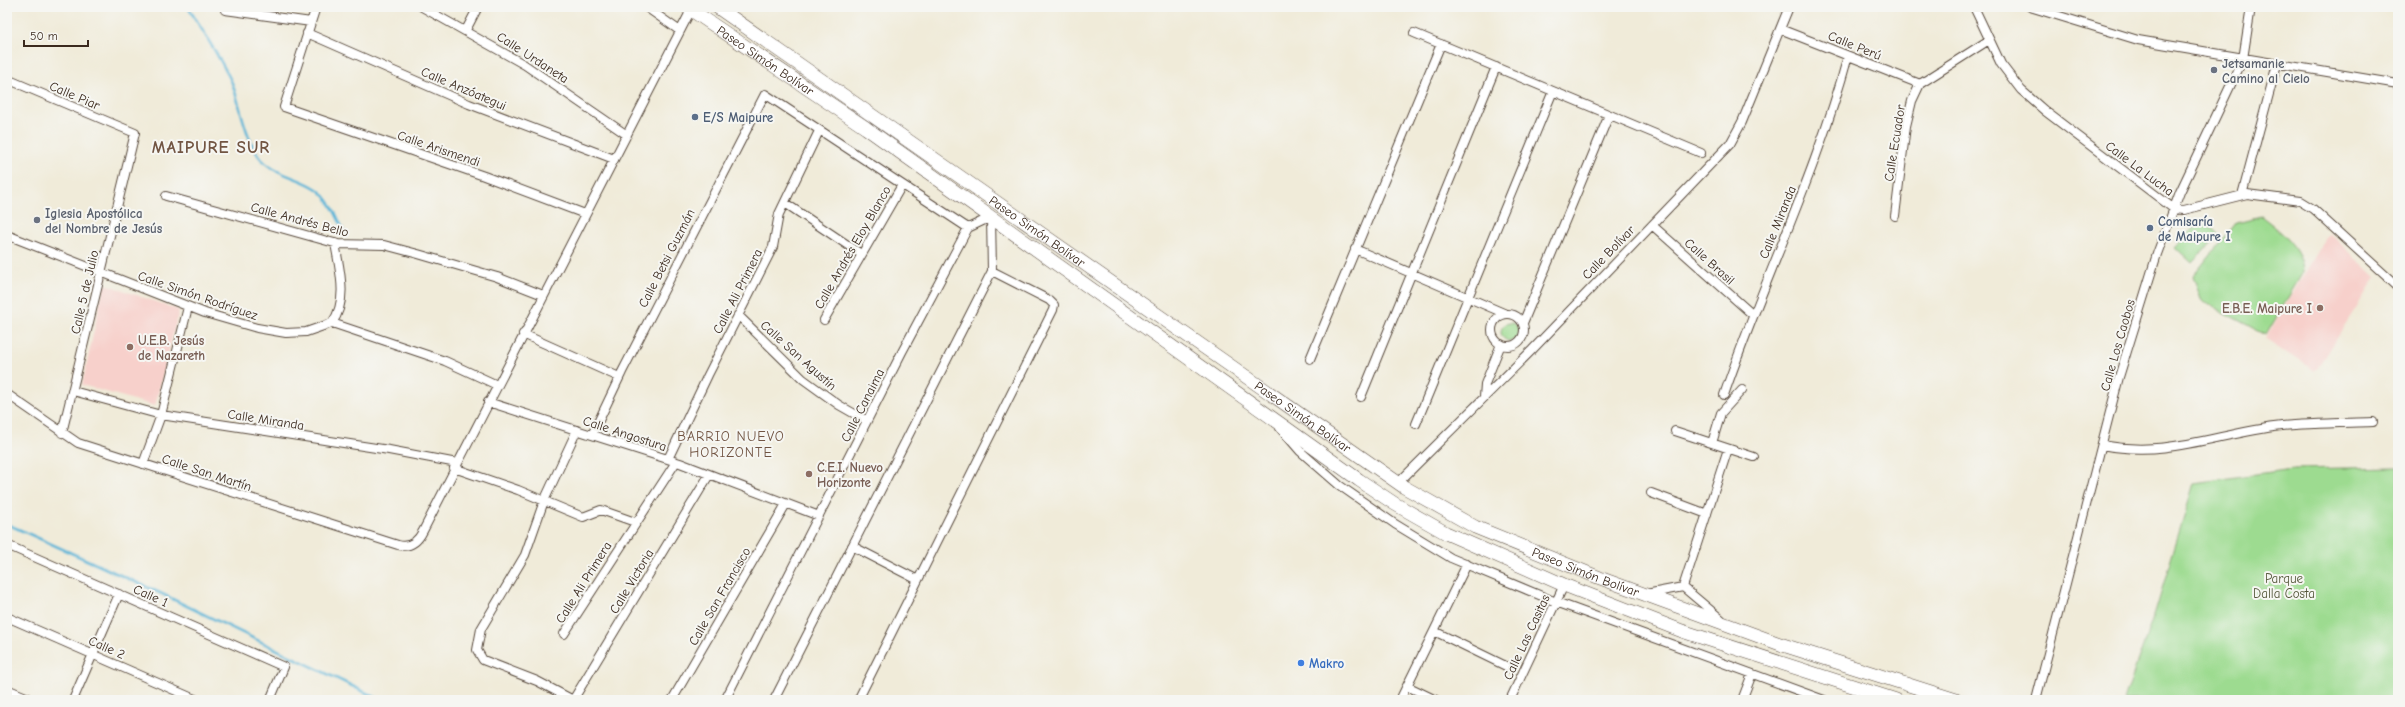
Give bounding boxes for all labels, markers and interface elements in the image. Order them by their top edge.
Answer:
scale bar [24,22,88,48]
street label: Paseo Simón Bolívar [714,23,817,99]
street label: Calle Perú [1826,28,1884,63]
text: 50 m [30,29,58,43]
street label: Calle Urdaneta [494,29,571,86]
place label: Jetsamanie Camino al Cielo [2222,56,2310,86]
street label: Calle Anzóategui [419,64,509,113]
marker: Jetsamanie Camino al Cielo [2209,65,2219,75]
street label: Calle Piar [47,78,103,113]
street label: Calle Ecuador [1881,103,1908,183]
place label: E/S Maipure [703,110,774,125]
marker: E/S Maipure [690,112,700,122]
street label: Calle Arismendi [395,127,482,170]
district label: MAIPURE SUR [152,138,270,157]
street label: Calle La Lucha [2103,138,2177,199]
street label: Calle Andrés Eloy Blanco [811,183,894,311]
street label: Calle Miranda [1756,183,1799,261]
street label: Paseo Simón Bolívar [986,193,1089,271]
street label: Calle Andrés Bello [249,199,351,240]
place label: Iglesia Apostólica del Nombre de Jesús [45,206,163,236]
street label: Calle Betsi Guzmán [635,206,698,310]
place label: Comisaría de Maipure I [2158,214,2231,244]
marker: Iglesia Apostólica del Nombre de Jesús [32,215,42,225]
street label: Calle Bolívar [1579,222,1638,282]
marker: Comisaría de Maipure I [2145,223,2155,233]
street label: Calle Brasil [1682,235,1738,288]
street label: Calle Ali Primera [710,246,765,336]
street label: Calle 5 de Julio [68,249,101,336]
street label: Calle Simón Rodríguez [136,268,260,323]
street label: Calle Los Caobos [2097,298,2138,393]
place label: E.B.E. Maipure I [2222,301,2312,316]
marker: E.B.E. Maipure I [2315,303,2325,313]
street label: Calle San Agustín [758,317,840,393]
place label: U.E.B. Jesús de Nazareth [138,333,205,363]
marker: U.E.B. Jesús de Nazareth [125,342,135,352]
street label: Calle Canaima [838,366,887,444]
street label: Paseo Simón Bolívar [1252,378,1354,456]
street label: Calle Miranda [226,406,305,433]
street label: Calle Angostura [581,413,669,454]
district label: BARRIO NUEVO HORIZONTE [677,428,785,461]
street label: Calle San Martín [160,451,254,494]
place label: C.E.I. Nuevo Horizonte [817,460,883,490]
marker: C.E.I. Nuevo Horizonte [804,469,814,479]
street label: Calle Ali Primera [552,539,614,626]
street label: Calle San Francisco [685,544,754,648]
street label: Paseo Simón Bolívar [1530,544,1642,600]
street label: Calle Victoria [606,546,657,616]
park label: Parque Dalla Costa [2253,571,2315,601]
street label: Calle 1 [131,581,170,610]
street label: Calle Las Casitas [1500,592,1553,682]
street label: Calle 2 [86,633,127,662]
place label: Makro [1309,656,1344,671]
marker: Makro [1296,658,1306,668]

